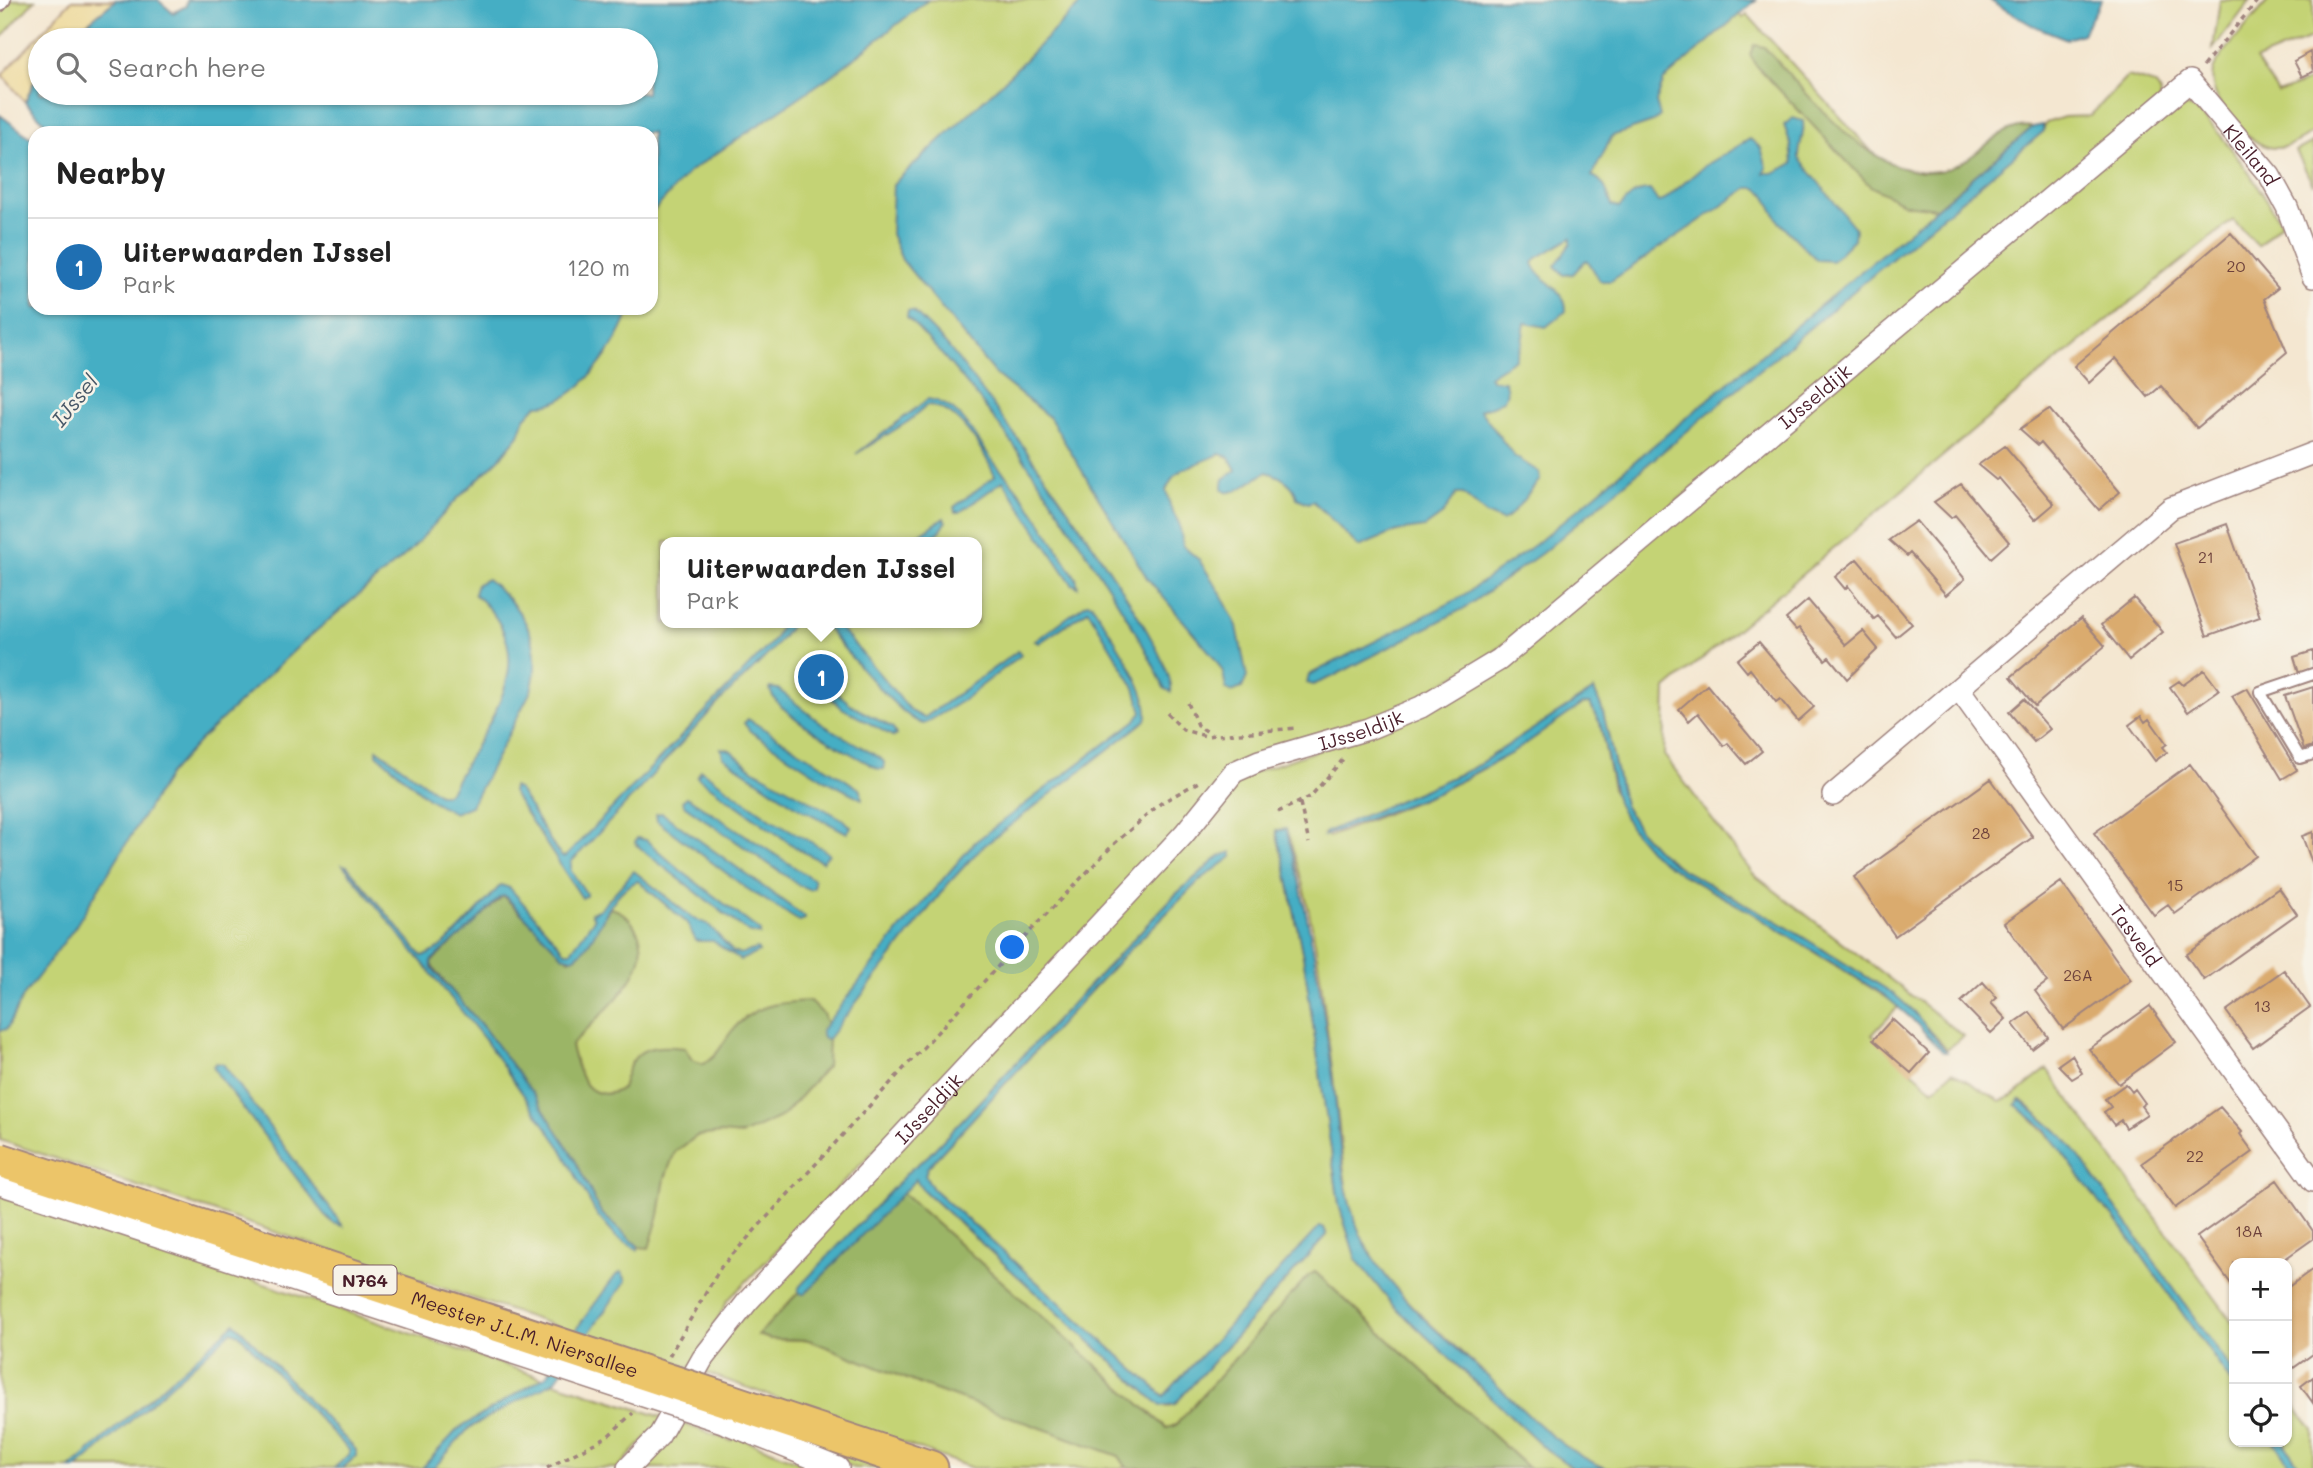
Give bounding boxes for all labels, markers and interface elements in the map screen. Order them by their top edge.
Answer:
search box [28,28,658,105]
icon: search [52,48,90,86]
text: Search here [108,50,266,84]
street label: Kleiland [2219,118,2285,189]
text: Nearby [56,152,166,192]
text: Uiterwaarden IJssel [123,235,392,269]
text: 1 [74,252,84,282]
text: 120 m [567,252,630,282]
house number: 20 [2227,255,2246,276]
text: Park [123,269,175,299]
street label: IJsseldijk [1772,358,1856,434]
water label: IJssel [45,368,104,432]
popup [660,537,982,628]
house number: 21 [2198,546,2214,567]
text: Uiterwaarden IJssel [687,551,955,585]
text: Park [687,585,739,615]
pin: 1 [798,651,844,703]
street label: IJsseldijk [1315,703,1407,755]
house number: 28 [1972,822,1991,843]
house number: 15 [2167,874,2183,895]
street label: Tasveld [2105,899,2167,971]
your location [995,930,1029,964]
house number: 26A [2063,964,2093,985]
house number: 13 [2254,995,2270,1016]
street label: IJsseldijk [889,1067,968,1149]
house number: 22 [2186,1145,2204,1166]
house number: 18A [2235,1220,2263,1241]
map controls [2229,1258,2292,1447]
button: + [2229,1258,2292,1321]
road number: N764 [334,1266,396,1294]
street label: Meester J.L.M. Niersallee [408,1284,642,1382]
button: − [2229,1321,2292,1384]
button: locate [2229,1384,2292,1447]

